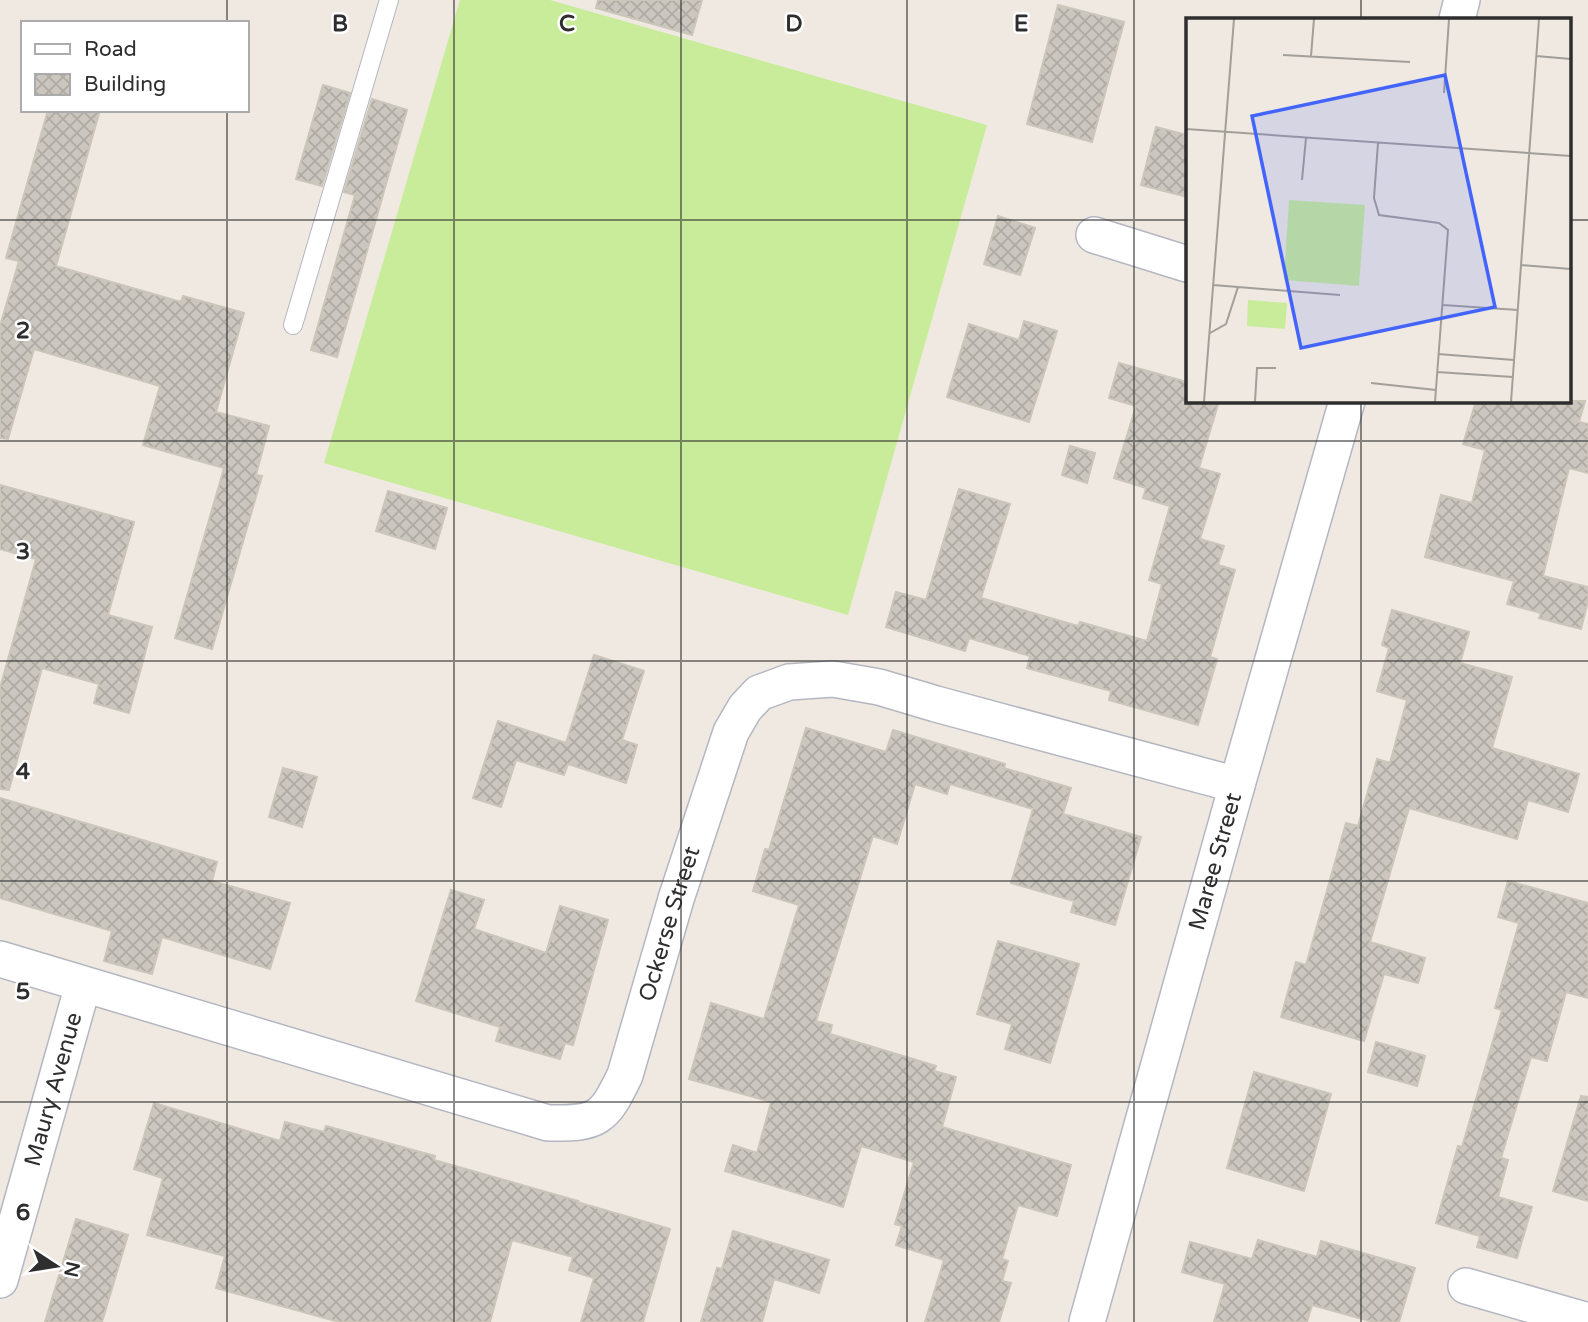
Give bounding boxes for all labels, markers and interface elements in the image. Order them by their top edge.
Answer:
text: B [332,10,348,38]
text: C [559,10,575,38]
text: D [785,10,803,38]
text: E [1014,10,1028,38]
inset map [1186,18,1570,402]
legend [21,21,248,112]
text: Road [84,37,137,62]
text: Building [84,72,166,97]
text: 2 [16,317,30,345]
text: 3 [16,538,30,566]
text: 4 [16,758,31,786]
street label: Maree Street [1183,790,1248,934]
street label: Ockerse Street [633,843,706,1005]
text: 5 [16,978,30,1006]
street label: Maury Avenue [19,1009,89,1170]
text: 6 [16,1199,30,1227]
north arrow [21,1231,91,1301]
text: N [59,1260,84,1279]

